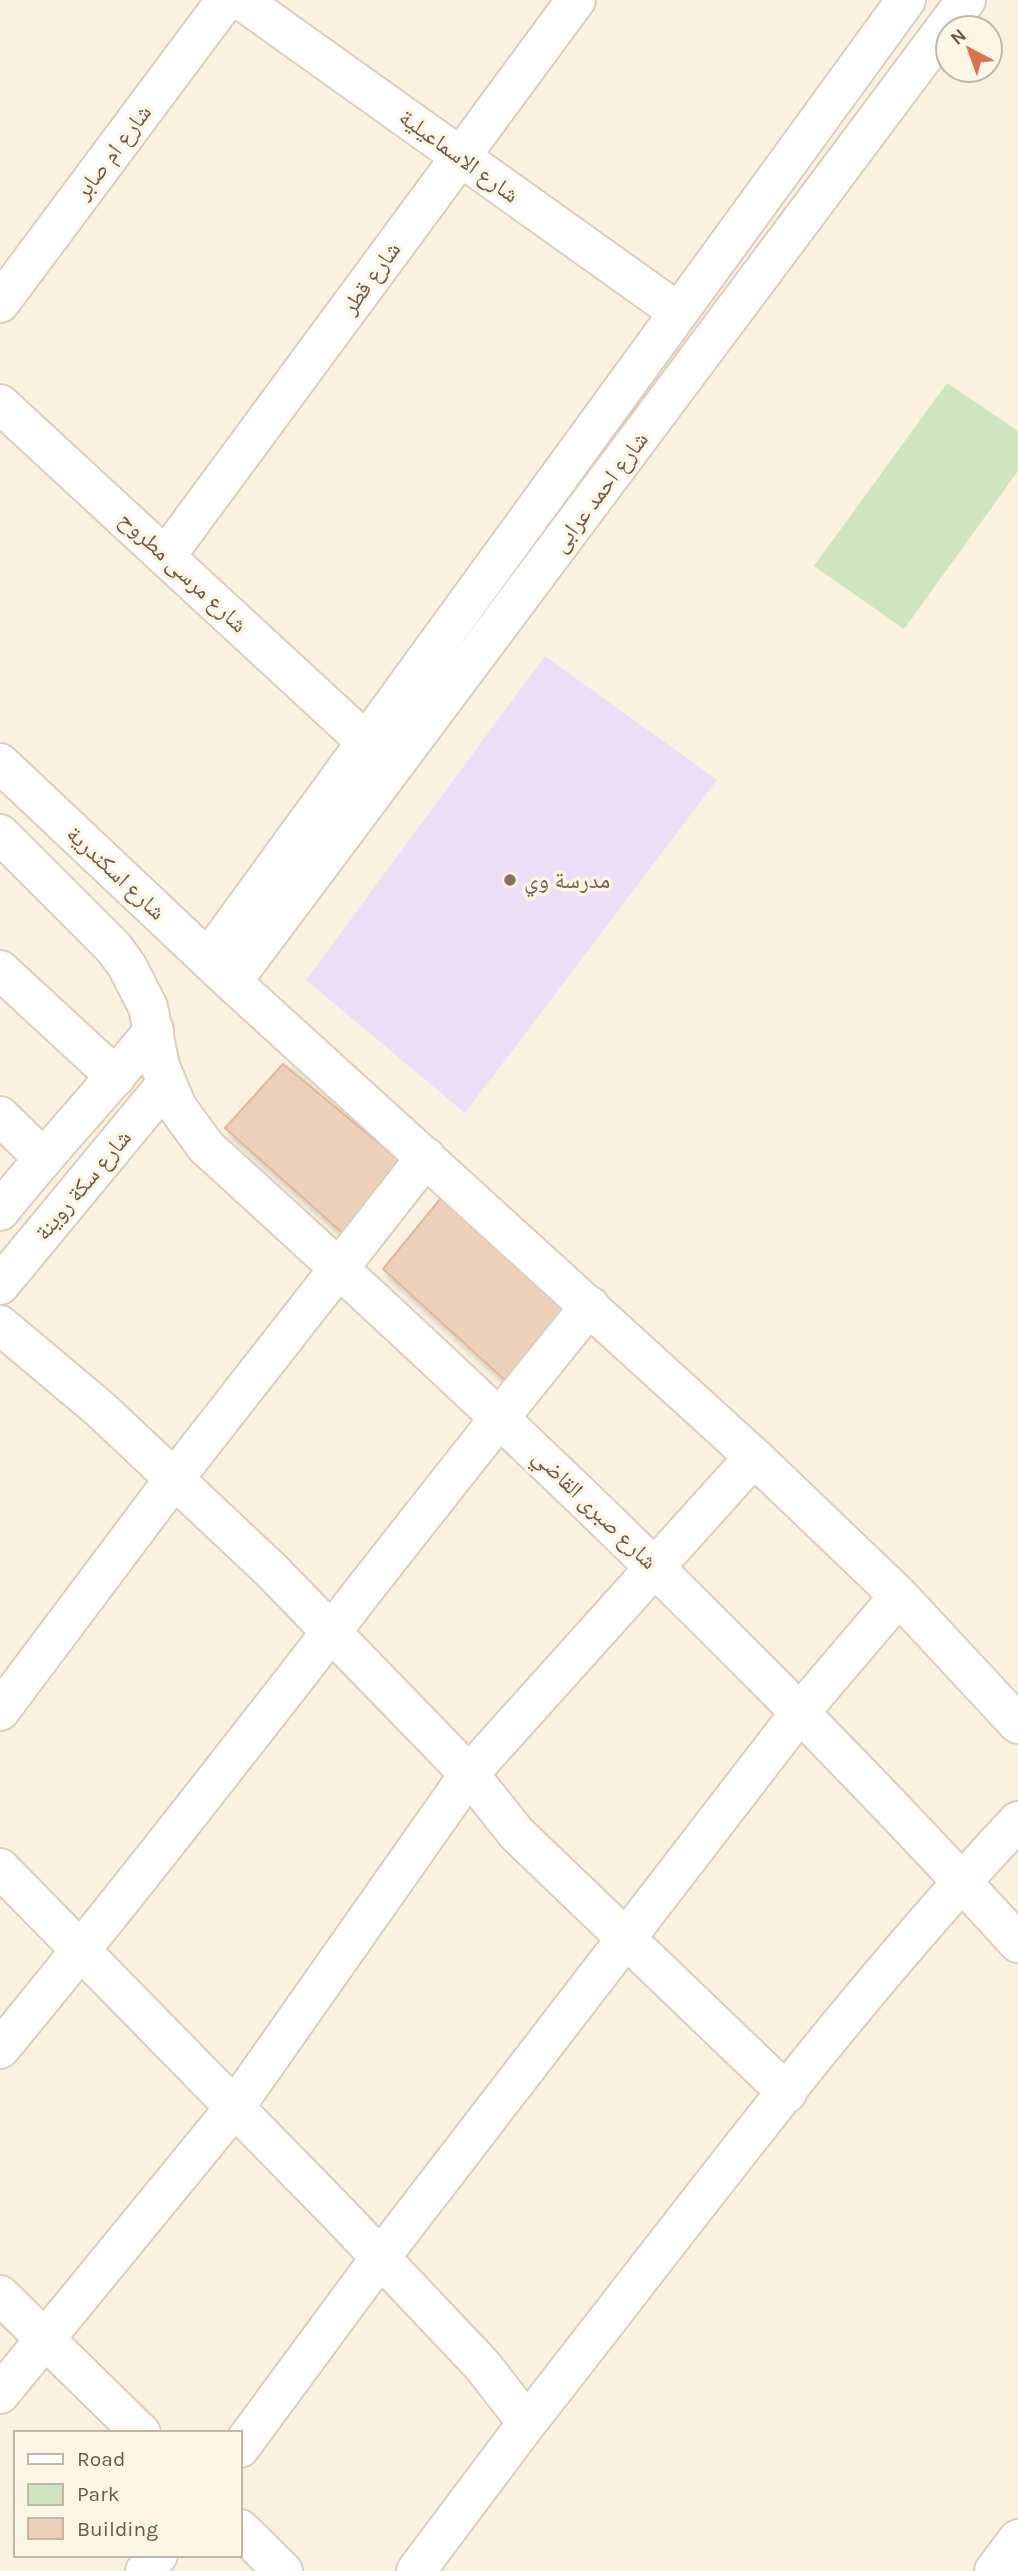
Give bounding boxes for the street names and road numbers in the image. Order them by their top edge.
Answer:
street label: شارع ام صابر [68,100,159,206]
street label: شارع الاسماعيلية [393,104,524,209]
street label: شارع قطر [335,237,407,321]
street label: شارع احمد عرابى [546,427,655,558]
street label: شارع مرسى مطروح [113,506,253,639]
street label: شارع اسكندرية [60,820,171,926]
street label: شارع سكة روينة [29,1124,138,1246]
street label: شارع صبرى القاضي [524,1443,663,1578]

